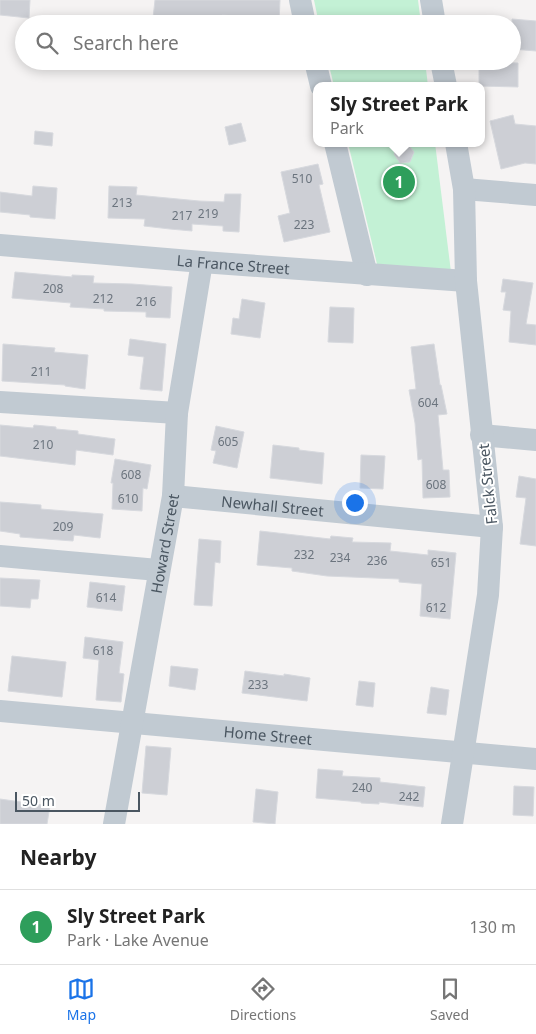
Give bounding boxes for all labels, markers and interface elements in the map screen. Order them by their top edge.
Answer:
search box [15,15,521,70]
icon: search [33,29,61,57]
text: Search here [73,30,179,56]
popup [313,82,485,147]
text: Sly Street Park [330,91,468,117]
text: Park [330,117,364,139]
pin: 1 [383,163,415,201]
house number: 510 [292,170,312,187]
house number: 213 [112,194,132,211]
house number: 219 [198,205,218,222]
house number: 217 [172,207,192,224]
house number: 223 [294,216,314,233]
street label: La France Street [176,250,291,278]
house number: 208 [43,280,63,297]
house number: 212 [93,290,113,307]
house number: 216 [136,293,156,310]
house number: 211 [31,363,51,380]
house number: 604 [418,394,438,411]
house number: 605 [218,433,238,450]
house number: 210 [33,436,53,453]
street label: Falck Street [473,442,501,525]
house number: 608 [121,466,141,483]
house number: 608 [426,476,446,493]
house number: 610 [118,490,138,507]
your location [342,490,368,516]
street label: Howard Street [146,491,183,595]
street label: Newhall Street [220,491,325,521]
house number: 209 [53,518,73,535]
house number: 232 [294,546,314,563]
house number: 234 [330,549,350,566]
house number: 236 [367,552,387,569]
house number: 651 [431,554,451,571]
house number: 614 [96,589,116,606]
house number: 612 [426,599,446,616]
house number: 618 [93,642,113,659]
house number: 233 [248,676,268,693]
street label: Home Street [223,721,313,749]
house number: 240 [352,779,372,796]
house number: 242 [399,788,419,805]
scale bar [15,789,140,812]
text: 50 m [22,791,55,810]
text: Nearby [20,843,96,871]
text: Sly Street Park [67,903,205,929]
text: 1 [31,916,41,938]
text: 130 m [469,916,516,938]
text: Park · Lake Avenue [67,929,209,951]
tab: Map [67,975,96,1024]
tab: Directions [230,975,296,1024]
tab: Saved [430,975,469,1024]

